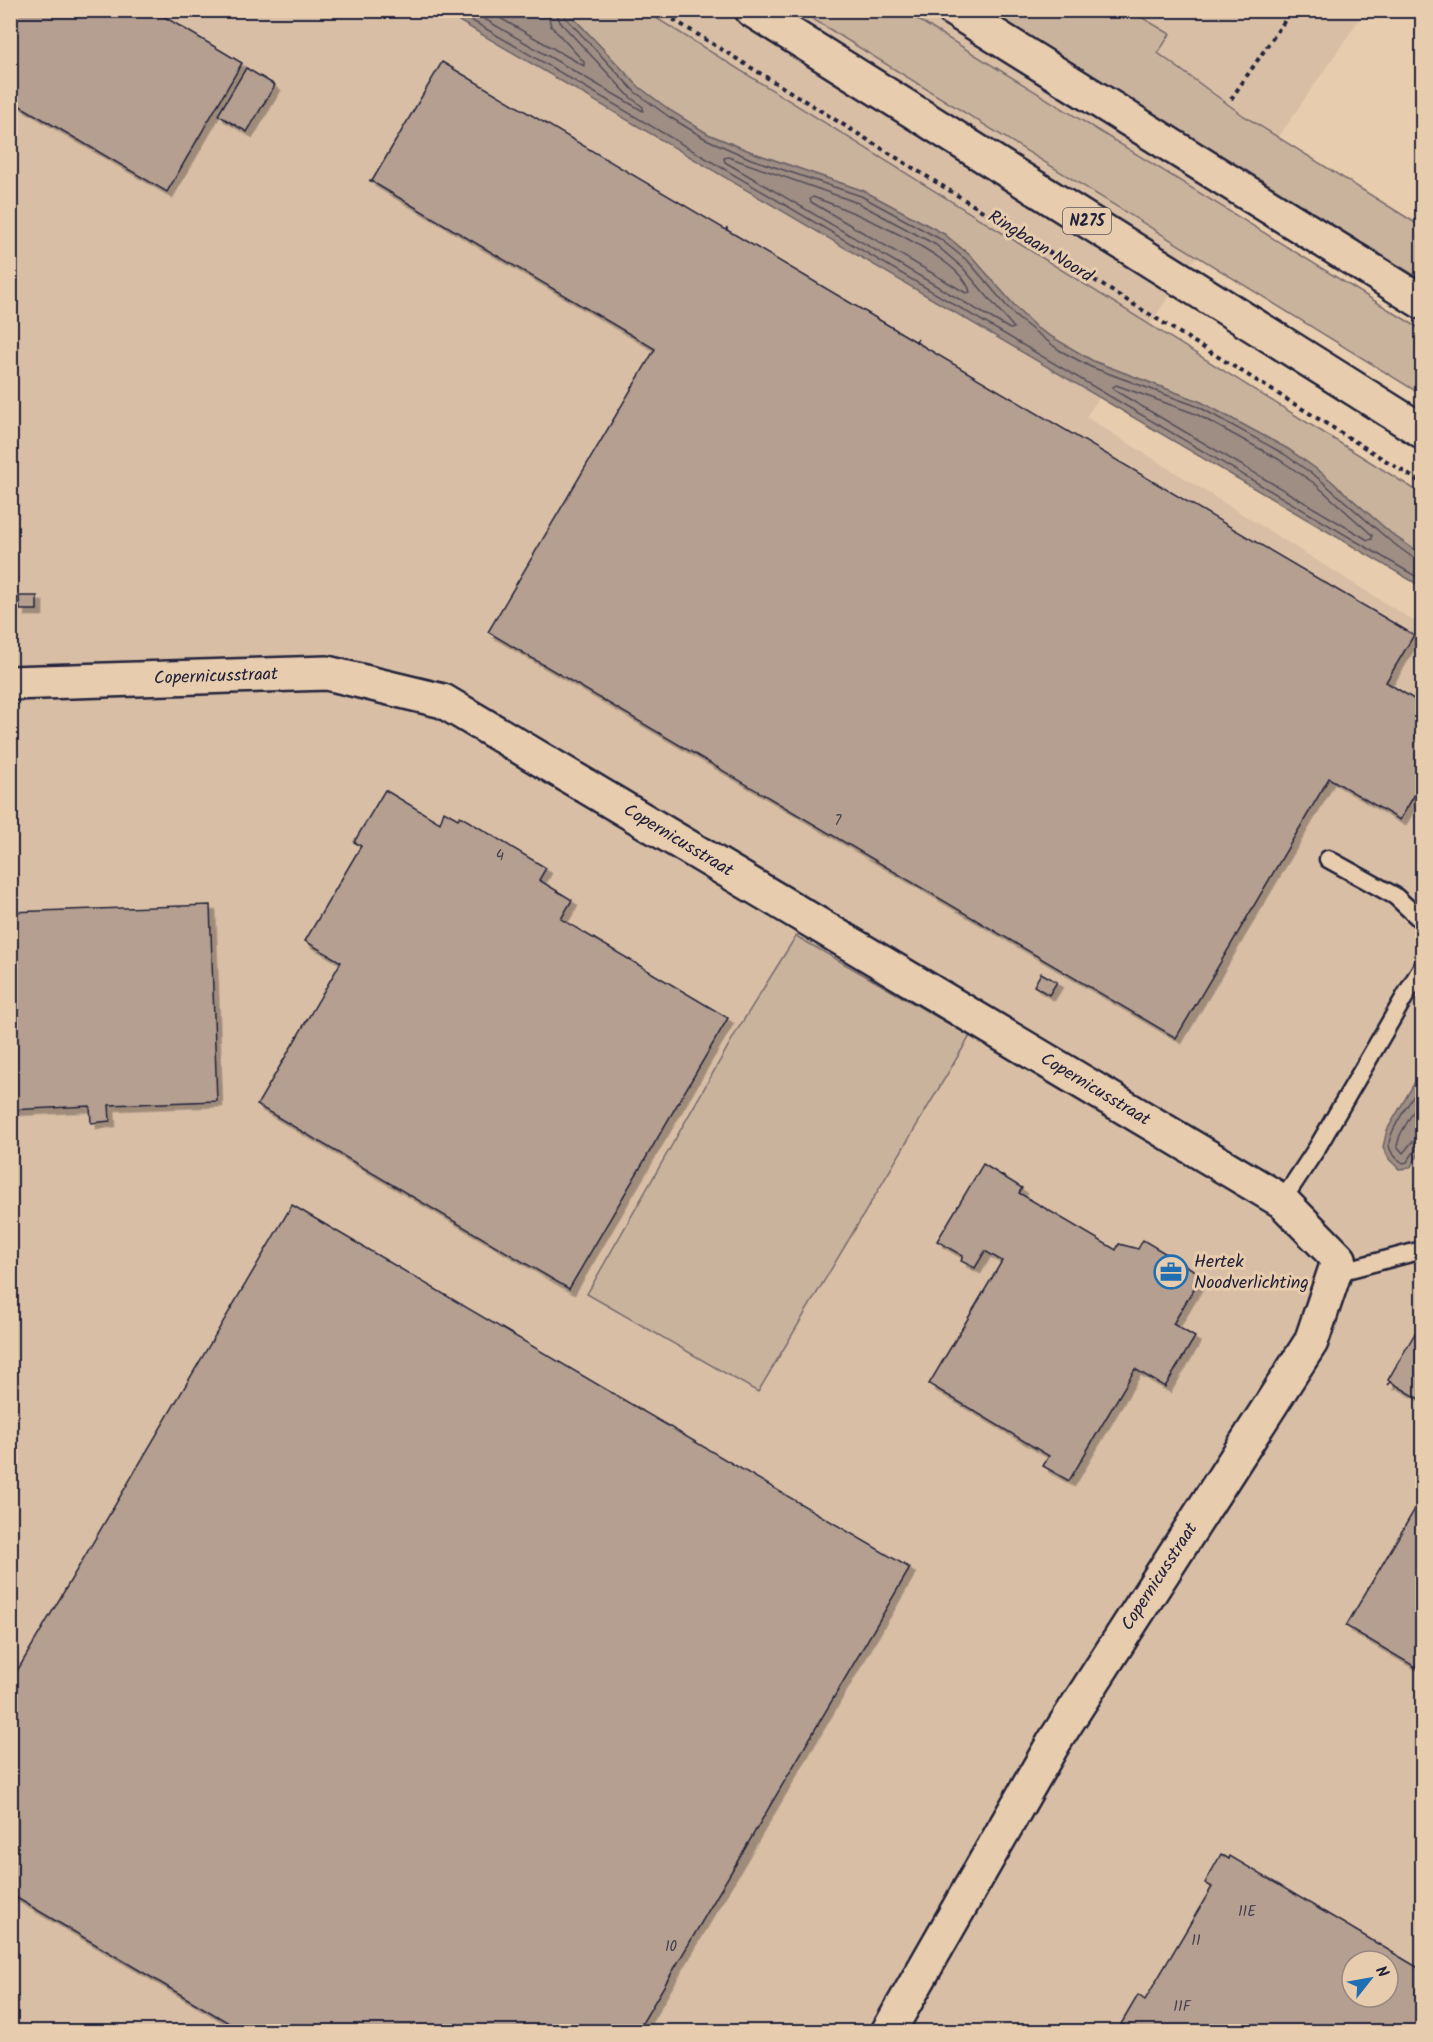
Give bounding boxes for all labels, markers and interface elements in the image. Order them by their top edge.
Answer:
street label: Ringbaan Noord [982,203,1099,292]
road number: N275 [1063,208,1111,234]
street label: Copernicusstraat [153,660,280,694]
street label: Copernicusstraat [617,797,740,886]
house number: 7 [835,809,843,833]
house number: 4 [496,844,504,868]
street label: Copernicusstraat [1034,1046,1157,1135]
place label: Hertek Noodverlichting [1194,1248,1309,1298]
office icon: Hertek Noodverlichting [1153,1254,1189,1290]
street label: Copernicusstraat [1114,1516,1207,1637]
house number: 11E [1238,1900,1257,1924]
house number: 11 [1191,1929,1201,1953]
house number: 10 [665,1935,678,1959]
north arrow [1340,1949,1400,2009]
text: N [1368,1961,1395,1983]
house number: 11F [1173,1995,1192,2019]

